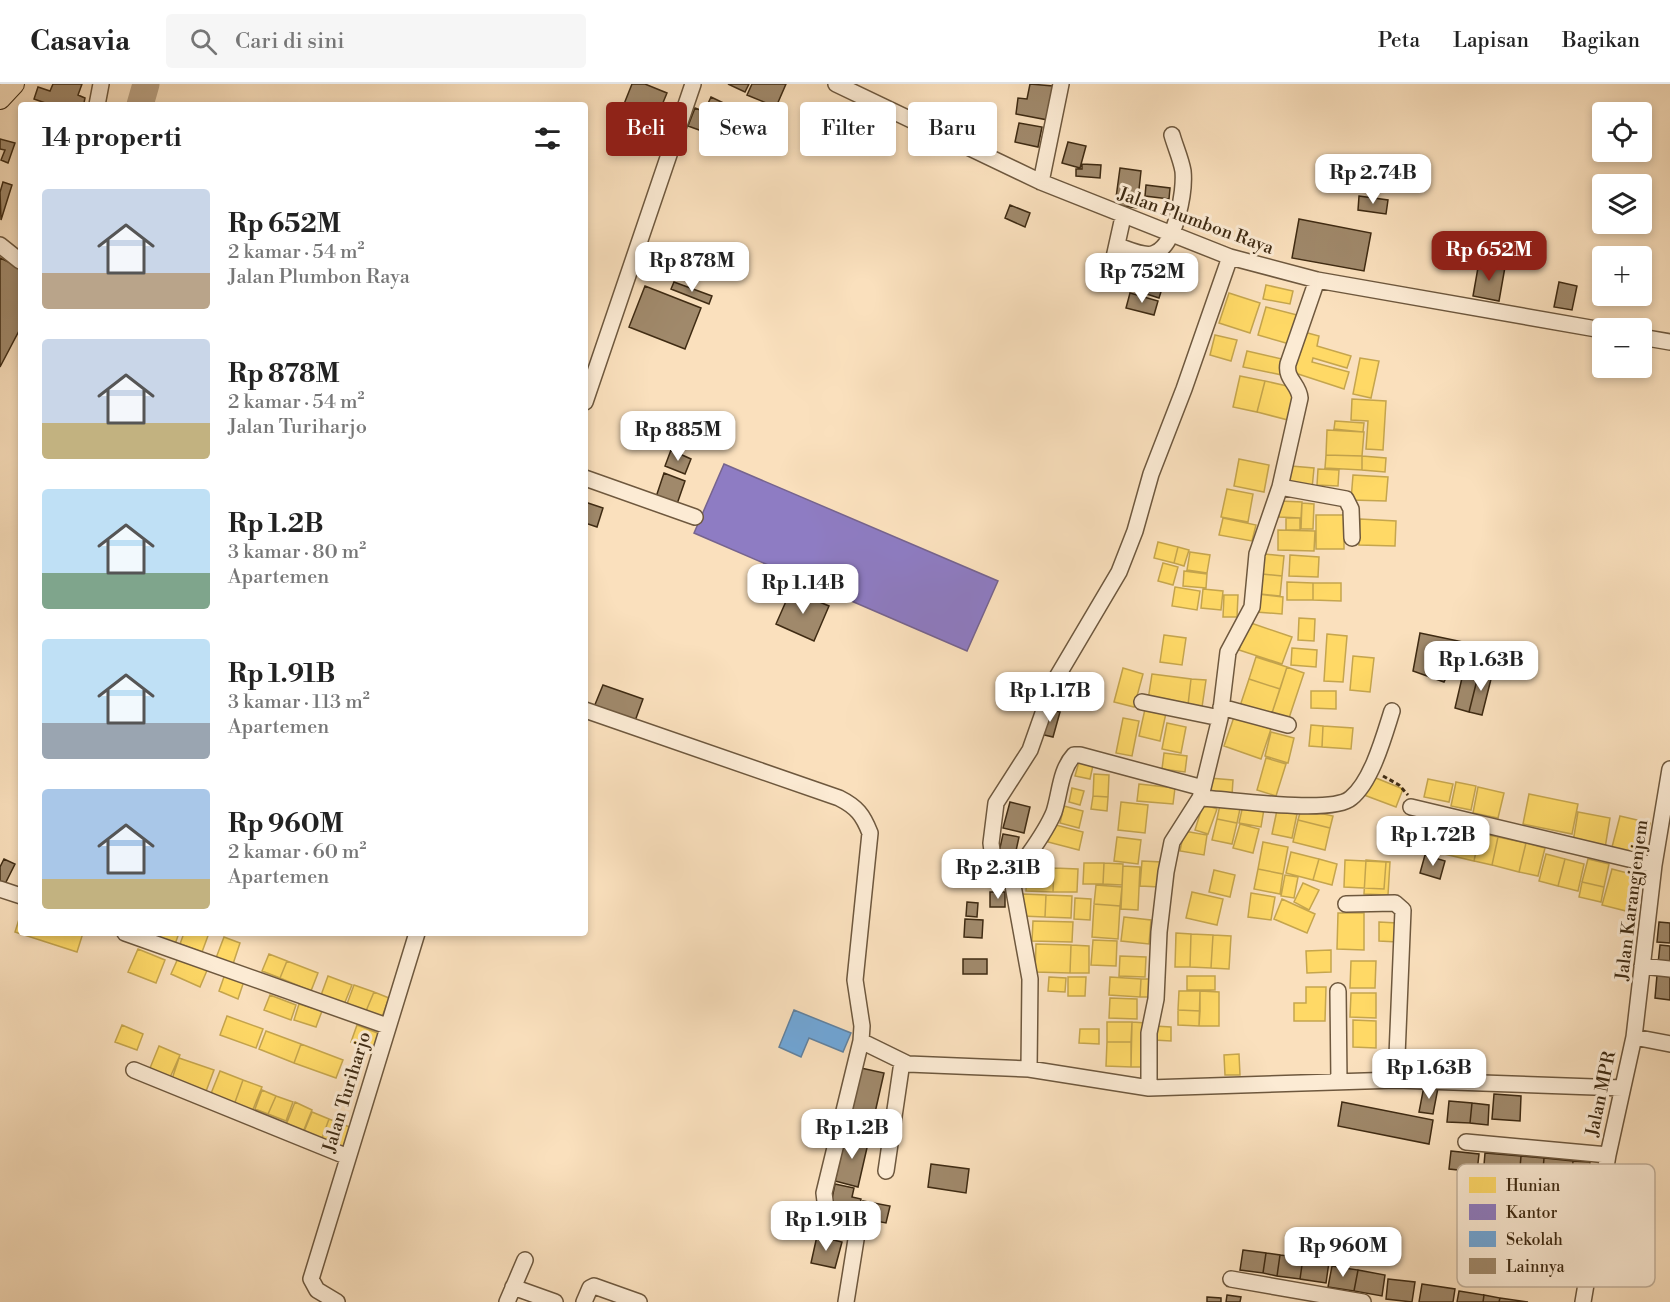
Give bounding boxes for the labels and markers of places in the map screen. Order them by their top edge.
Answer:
pin: Rp 2.74B [1311,154,1435,205]
pin: Rp 652M [1434,231,1544,282]
pin: Rp 878M [637,242,747,293]
pin: Rp 752M [1087,253,1197,304]
pin: Rp 885M [623,411,733,462]
pin: Rp 1.14B [741,564,865,615]
pin: Rp 1.63B [1419,641,1543,692]
pin: Rp 1.17B [988,672,1112,723]
pin: Rp 1.72B [1371,816,1495,867]
pin: Rp 2.31B [936,849,1060,900]
pin: Rp 1.63B [1367,1049,1491,1100]
pin: Rp 1.2B [797,1109,907,1160]
pin: Rp 1.91B [764,1201,888,1252]
pin: Rp 960M [1288,1227,1398,1278]

